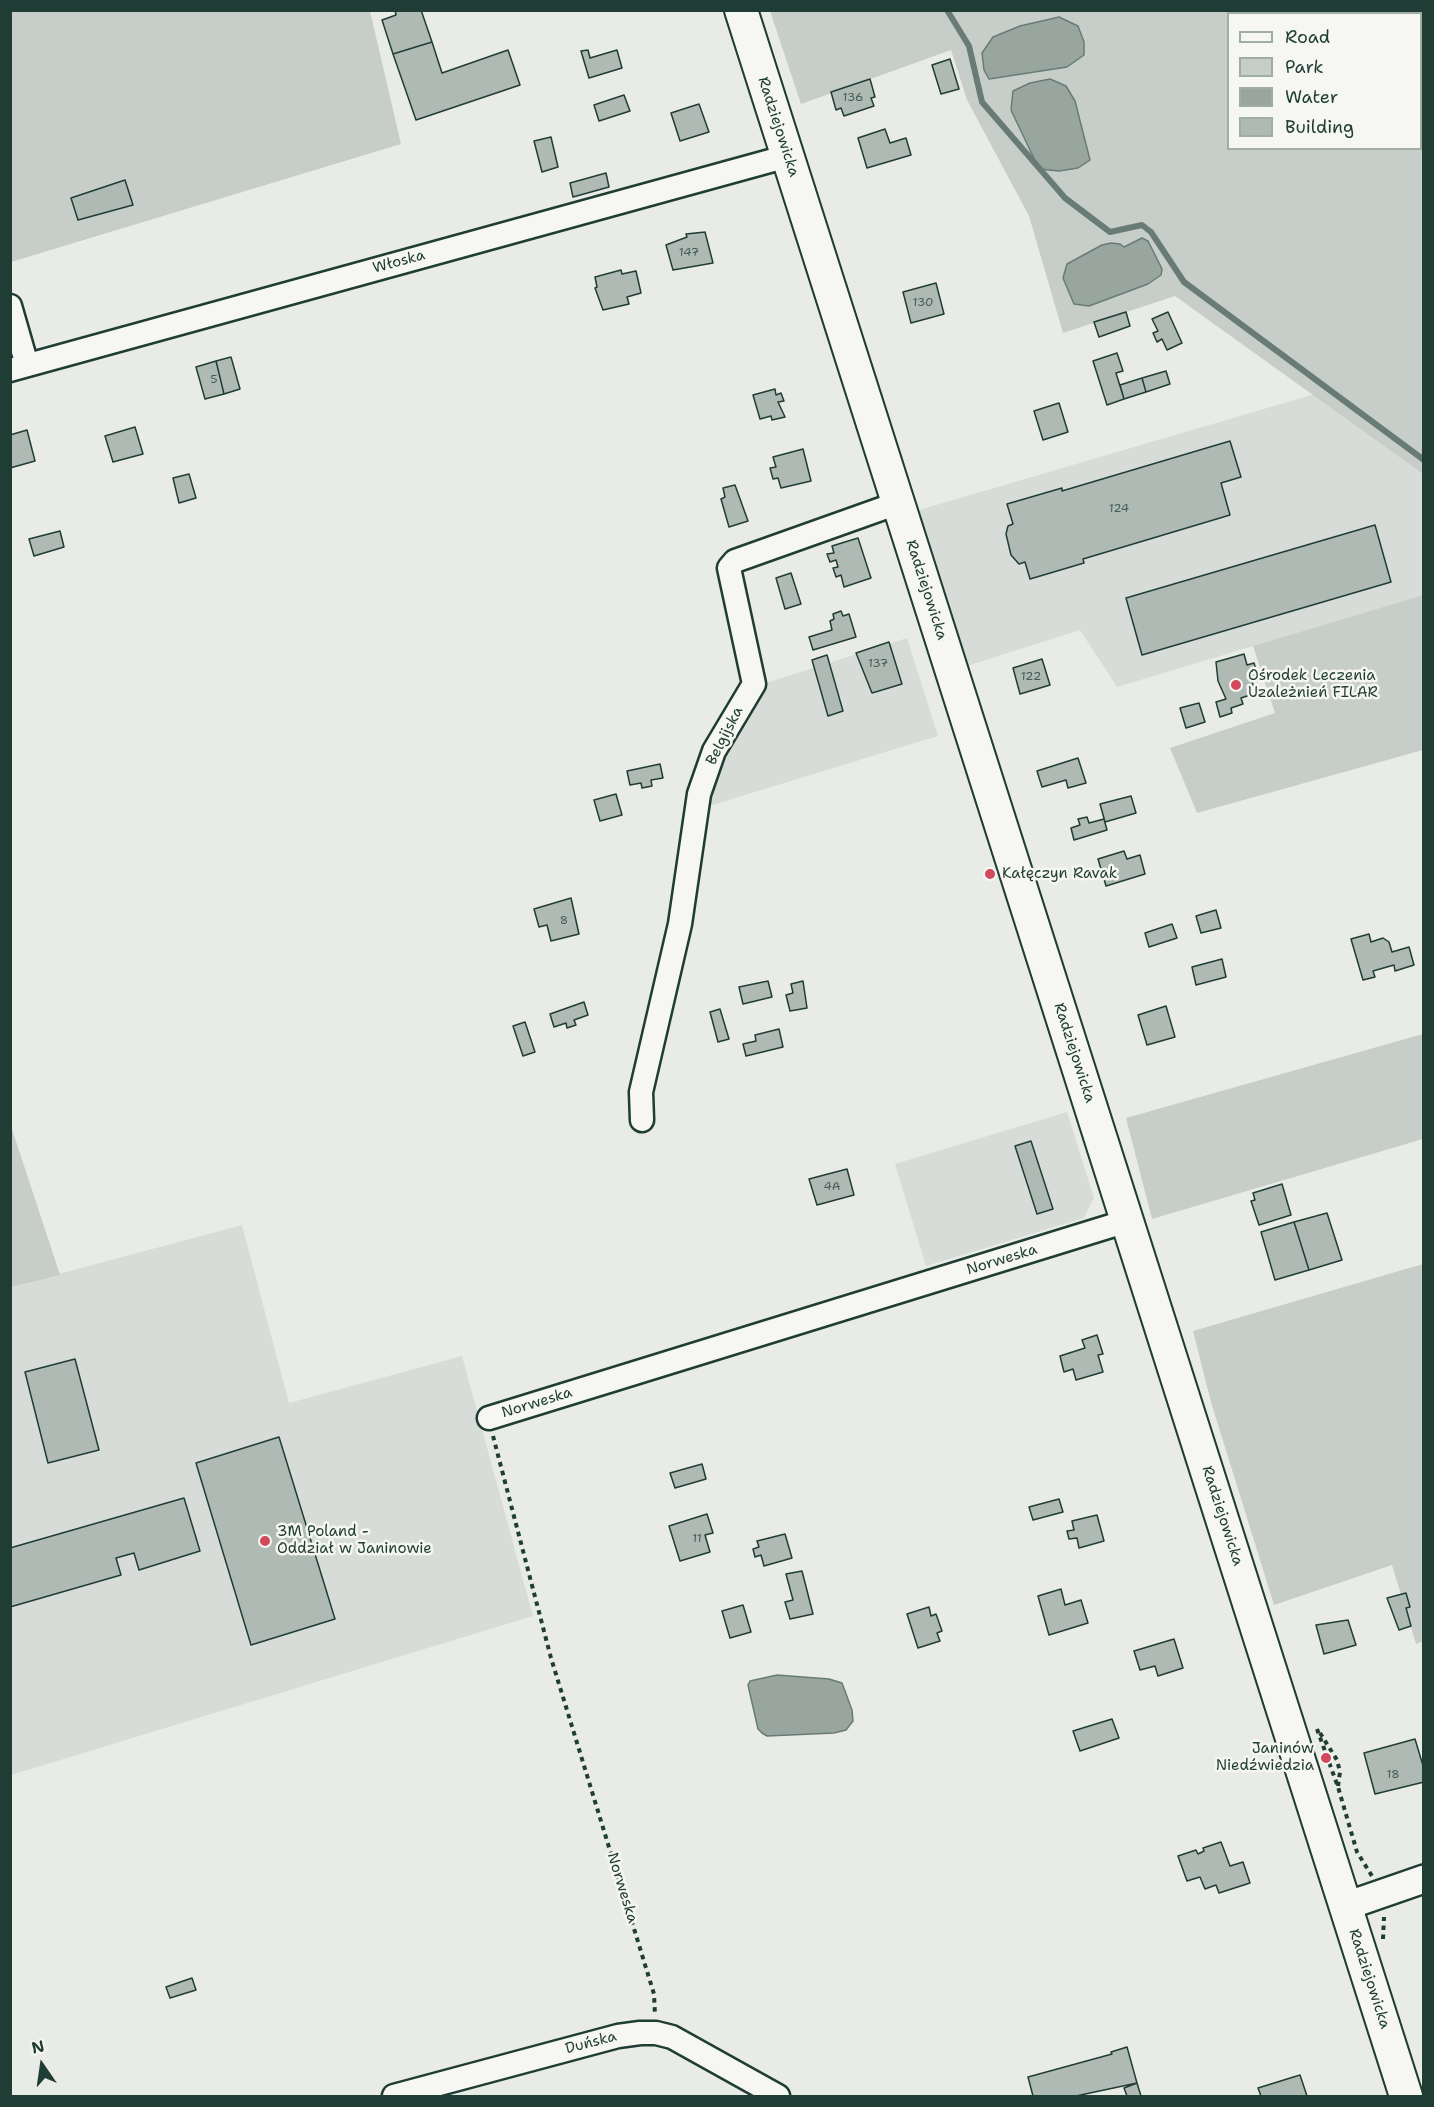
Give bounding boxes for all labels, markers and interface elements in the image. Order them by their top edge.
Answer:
legend [1227,12,1422,150]
text: Road [1285,25,1330,49]
text: Park [1285,55,1324,79]
street label: Radziejowicka [753,75,803,179]
text: Water [1285,85,1338,109]
house number: 136 [843,91,863,105]
text: Building [1285,115,1354,139]
street label: Włoska [371,246,427,278]
house number: 147 [679,246,699,260]
house number: 130 [912,296,934,310]
house number: 5 [210,373,218,387]
house number: 124 [1109,502,1129,516]
street label: Radziejowicka [901,538,951,642]
house number: 137 [868,657,888,671]
place label: Ośrodek Leczenia Uzależnień FILAR [1248,667,1378,702]
house number: 122 [1021,670,1041,684]
marker: Ośrodek Leczenia Uzależnień FILAR [1229,678,1243,692]
street label: Belgijska [703,704,747,768]
place label: Kałęczyn Ravak [1002,865,1117,883]
marker: Kałęczyn Ravak [983,867,997,881]
house number: 8 [560,914,568,928]
street label: Radziejowicka [1049,1001,1099,1105]
house number: 4A [823,1180,841,1194]
street label: Norweska [964,1241,1040,1279]
street label: Norweska [499,1384,575,1422]
street label: Radziejowicka [1197,1464,1247,1568]
place label: 3M Poland - Oddział w Janinowie [277,1523,432,1558]
house number: 11 [692,1532,702,1546]
marker: 3M Poland - Oddział w Janinowie [258,1534,272,1548]
place label: Janinów Niedźwiedzia [1216,1740,1314,1775]
marker: Janinów Niedźwiedzia [1319,1751,1333,1765]
house number: 18 [1386,1768,1400,1782]
street label: Norweska [603,1850,641,1926]
street label: Radziejowicka [1344,1927,1394,2031]
street label: Duńska [563,2028,619,2058]
north arrow [12,2035,72,2095]
text: N [29,2035,46,2059]

